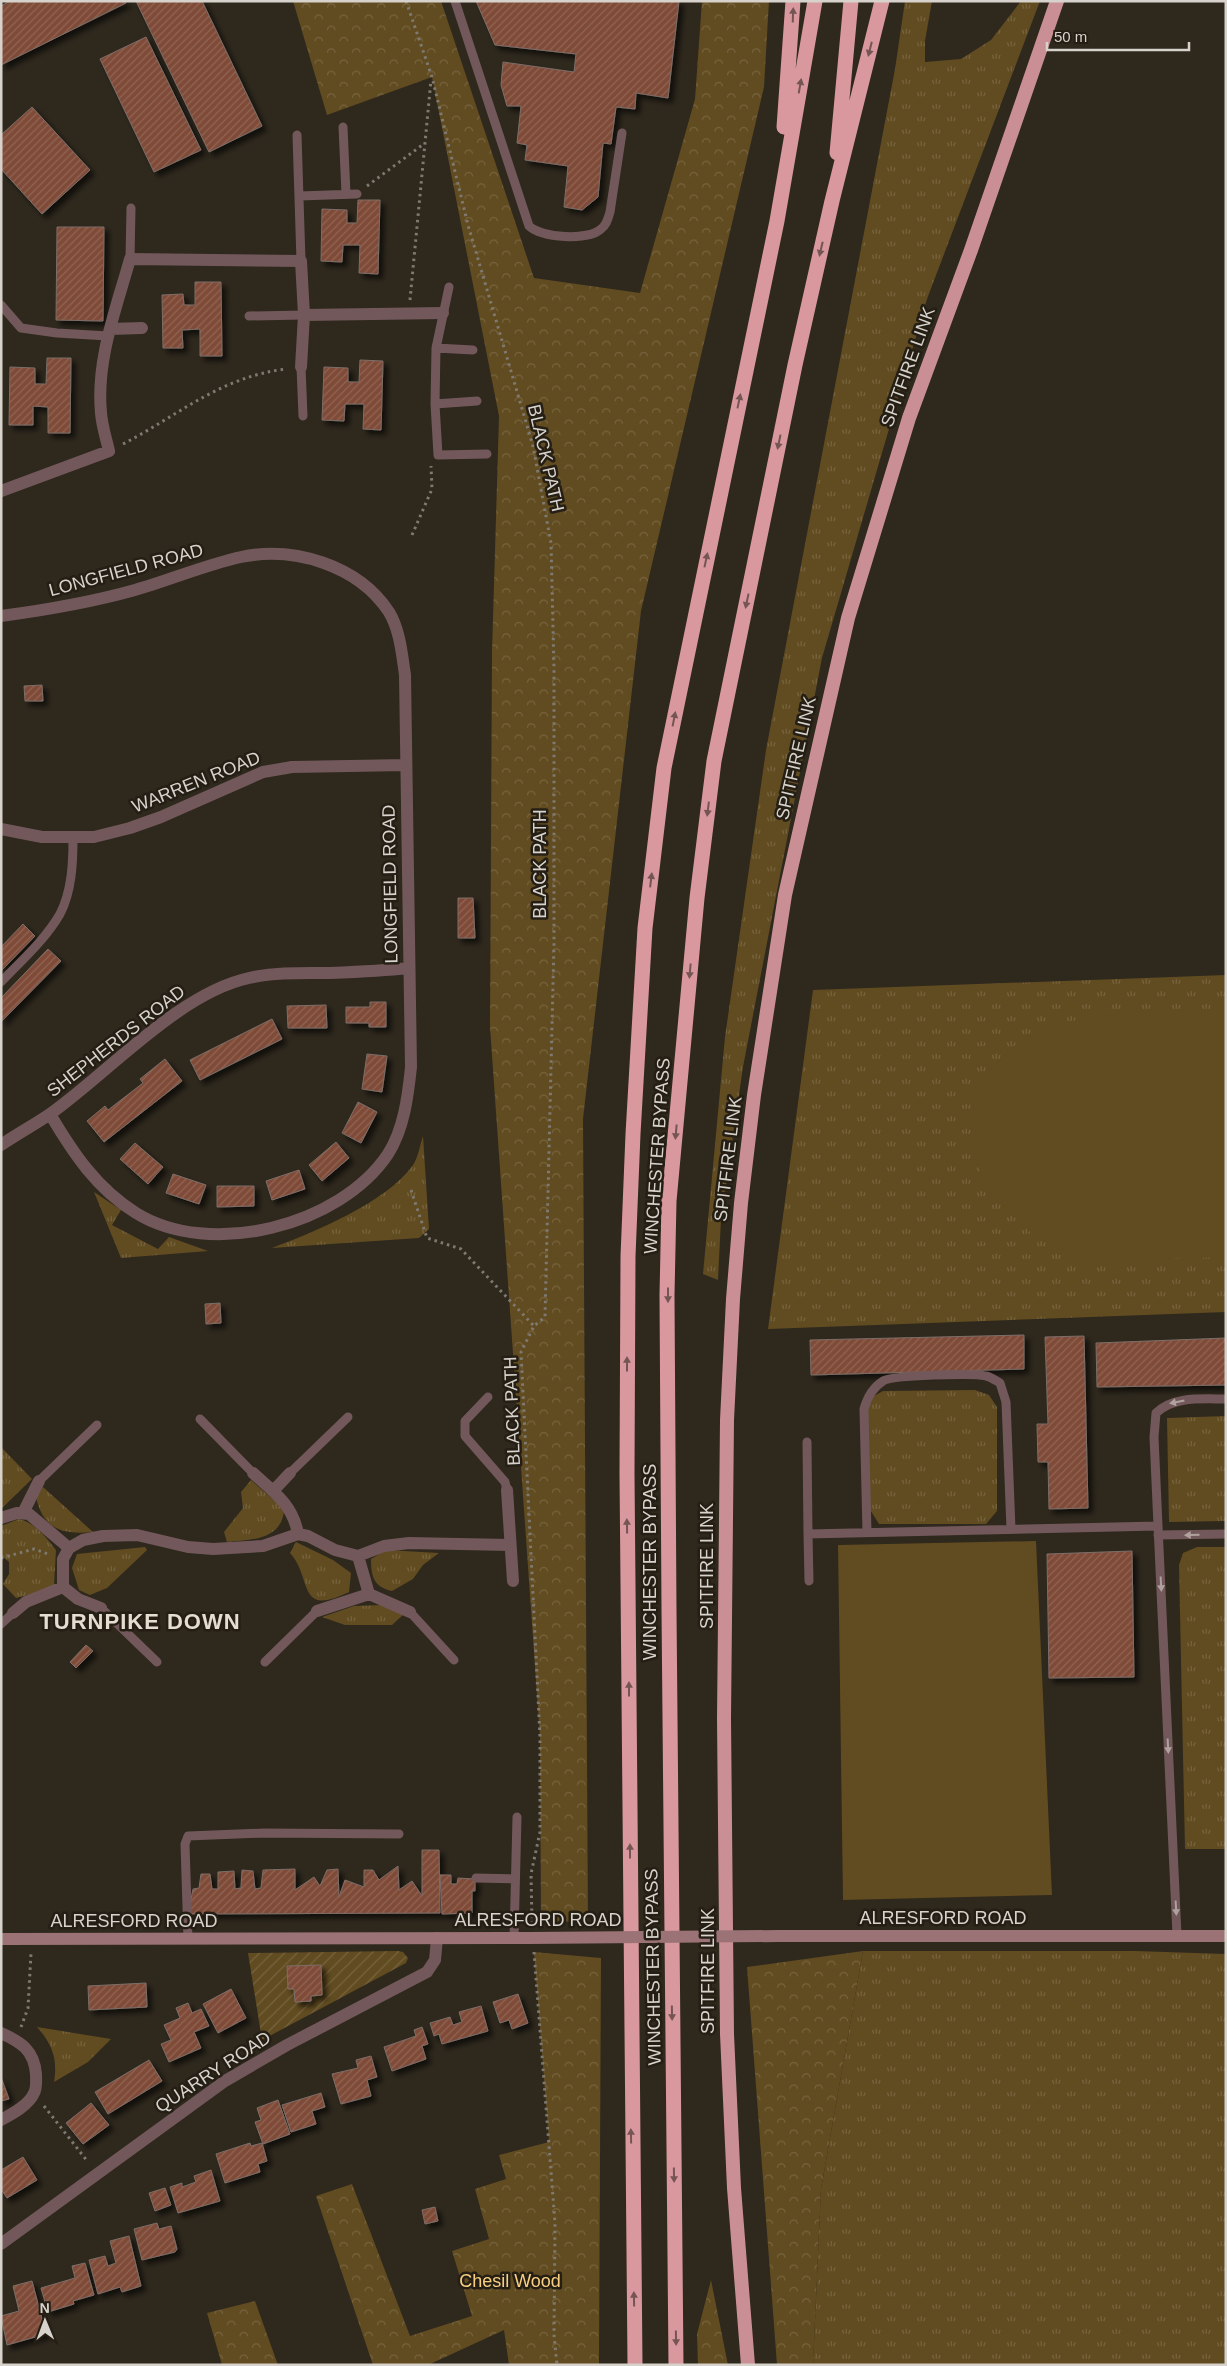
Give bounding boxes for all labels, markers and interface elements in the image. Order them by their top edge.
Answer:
one-way arrow [789,7,797,23]
scale bar [1047,20,1190,52]
text: 50 m [1054,28,1087,45]
one-way arrow [866,41,874,56]
one-way arrow [797,78,805,94]
one-way arrow [817,241,825,256]
street label: SPITFIRE LINK [877,304,939,430]
one-way arrow [736,392,744,408]
street label: BLACK PATH [524,402,568,514]
one-way arrow [775,434,783,450]
street label: LONGFIELD ROAD [47,540,205,600]
one-way arrow [702,552,710,567]
one-way arrow [743,594,751,609]
street label: SPITFIRE LINK [772,694,820,822]
one-way arrow [670,711,678,727]
street label: WARREN ROAD [129,747,263,817]
one-way arrow [704,801,712,817]
street label: LONGFIELD ROAD [379,804,401,964]
street label: BLACK PATH [530,809,550,919]
one-way arrow [647,871,655,887]
one-way arrow [686,963,694,979]
street label: SHEPHERDS ROAD [43,981,189,1101]
street label: WINCHESTER BYPASS [640,1057,674,1255]
street label: SPITFIRE LINK [710,1095,746,1223]
one-way arrow [671,1125,679,1141]
one-way arrow [664,1287,672,1303]
street label: BLACK PATH [500,1356,524,1466]
one-way arrow [624,1356,632,1372]
one-way arrow [1169,1398,1185,1406]
street label: WINCHESTER BYPASS [640,1464,660,1660]
street label: SPITFIRE LINK [697,1503,717,1629]
one-way arrow [623,1518,631,1534]
one-way arrow [1184,1531,1200,1539]
one-way arrow [1157,1576,1165,1592]
district label: TURNPIKE DOWN [39,1609,241,1634]
one-way arrow [625,1681,633,1697]
one-way arrow [1165,1738,1173,1754]
one-way arrow [626,1843,634,1859]
street label: WINCHESTER BYPASS [641,1868,665,2066]
one-way arrow [1172,1901,1180,1917]
street label: SPITFIRE LINK [698,1908,718,2034]
street label: ALRESFORD ROAD [859,1908,1027,1928]
street label: ALRESFORD ROAD [454,1910,622,1930]
street label: ALRESFORD ROAD [50,1911,218,1931]
one-way arrow [668,2005,676,2021]
street label: QUARRY ROAD [152,2027,274,2117]
one-way arrow [627,2128,635,2144]
one-way arrow [670,2168,678,2184]
park label: Chesil Wood [459,2271,561,2291]
one-way arrow [630,2290,638,2306]
north arrow [20,2296,70,2346]
text: N [40,2300,50,2316]
one-way arrow [672,2330,680,2346]

